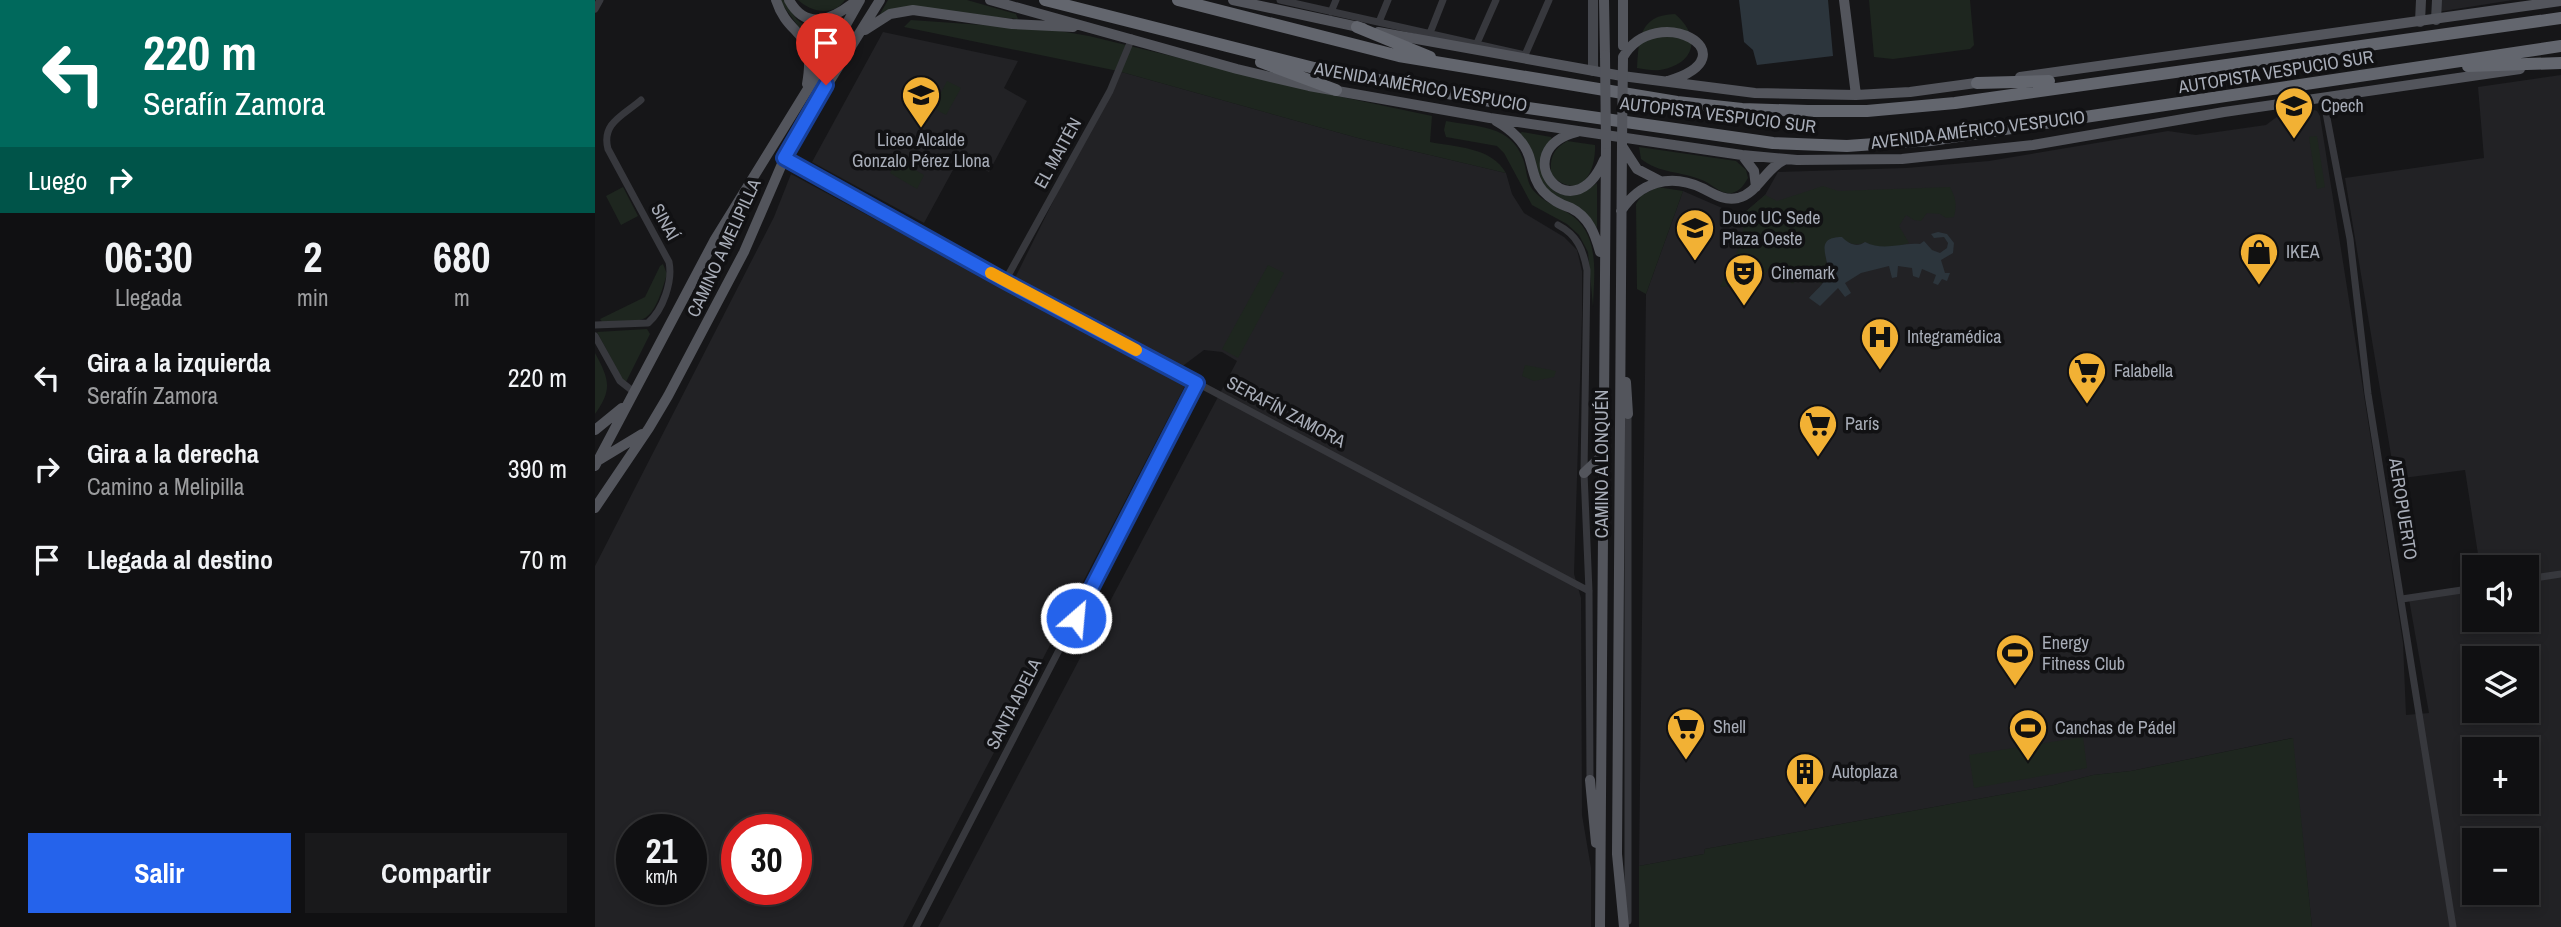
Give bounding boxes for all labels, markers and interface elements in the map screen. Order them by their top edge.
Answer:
pin [796,13,856,85]
text: 220 m [143,19,257,85]
icon: arrive [807,24,845,62]
icon: left [28,28,119,119]
street label: AUTOPISTA VESPUCIO SUR [2176,44,2376,99]
street label: AVENIDA AMÉRICO VESPUCIO [1312,55,1529,118]
school or university icon: Liceo Alcalde Gonzalo Pérez Llona [900,74,942,129]
text: Serafín Zamora [143,82,325,125]
school or university icon: Cpech [2273,85,2315,140]
street label: AUTOPISTA VESPUCIO SUR [1618,90,1818,139]
place label: Cpech [2321,93,2364,118]
street label: AVENIDA AMÉRICO VESPUCIO [1868,104,2086,155]
street label: EL MAITÉN [1028,113,1087,193]
place label: Liceo Alcalde Gonzalo Pérez Llona [852,127,990,173]
icon: right [101,161,139,199]
text: Luego [28,163,87,198]
street label: CAMINO A MELIPILLA [680,174,767,321]
street label: SINAÍ [645,199,686,245]
place label: Duoc UC Sede Plaza Oeste [1722,205,1820,251]
school or university icon: Duoc UC Sede Plaza Oeste [1674,207,1716,262]
text: 06:30 [105,229,193,285]
text: 2 [303,229,322,285]
text: 680 [433,229,491,285]
shop icon: IKEA [2238,231,2280,286]
place label: IKEA [2286,239,2320,264]
theatre icon: Cinemark [1723,252,1765,307]
place label: Cinemark [1771,260,1836,285]
text: Llegada [115,282,182,313]
text: min [297,282,329,313]
text: m [454,282,470,313]
hospital icon: Integramédica [1859,316,1901,371]
place label: Integramédica [1907,324,2001,349]
text: Gira a la izquierda [87,345,271,380]
supermarket icon: Falabella [2066,350,2108,405]
place label: Falabella [2114,358,2173,383]
icon: left [28,359,66,397]
text: 220 m [508,360,567,395]
street label: SERAFÍN ZAMORA [1222,370,1350,453]
text: Serafín Zamora [87,380,218,411]
street label: CAMINO A LONQUÉN [1589,390,1614,538]
supermarket icon: París [1797,403,1839,458]
place label: París [1845,411,1879,436]
text: Gira a la derecha [87,436,259,471]
icon: right [28,450,66,488]
text: 390 m [508,451,567,486]
street label: AEROPUERTO [2383,455,2424,562]
text: Camino a Melipilla [87,471,244,502]
icon: arrive [28,541,66,579]
text: Llegada al destino [87,542,273,577]
text: 70 m [520,542,567,577]
map controls [2462,555,2539,905]
button: sound [2462,555,2539,632]
position arrow [1039,581,1113,655]
place label: Energy Fitness Club [2042,630,2125,676]
sports icon: Energy Fitness Club [1994,632,2036,687]
button: layers [2462,646,2539,723]
street label: SANTA ADELA [980,654,1047,754]
supermarket icon: Shell [1665,706,1707,761]
sports icon: Canchas de Pádel [2007,707,2049,762]
place label: Shell [1713,714,1746,739]
place label: Canchas de Pádel [2055,715,2176,740]
button: + [2462,737,2539,814]
building icon: Autoplaza [1784,751,1826,806]
place label: Autoplaza [1831,759,1898,784]
speed limit sign: 30 [721,814,812,905]
text: 21 [646,827,677,874]
button: − [2462,828,2539,905]
button: Salir [28,833,291,913]
button: Compartir [305,833,567,913]
text: km/h [646,864,678,889]

